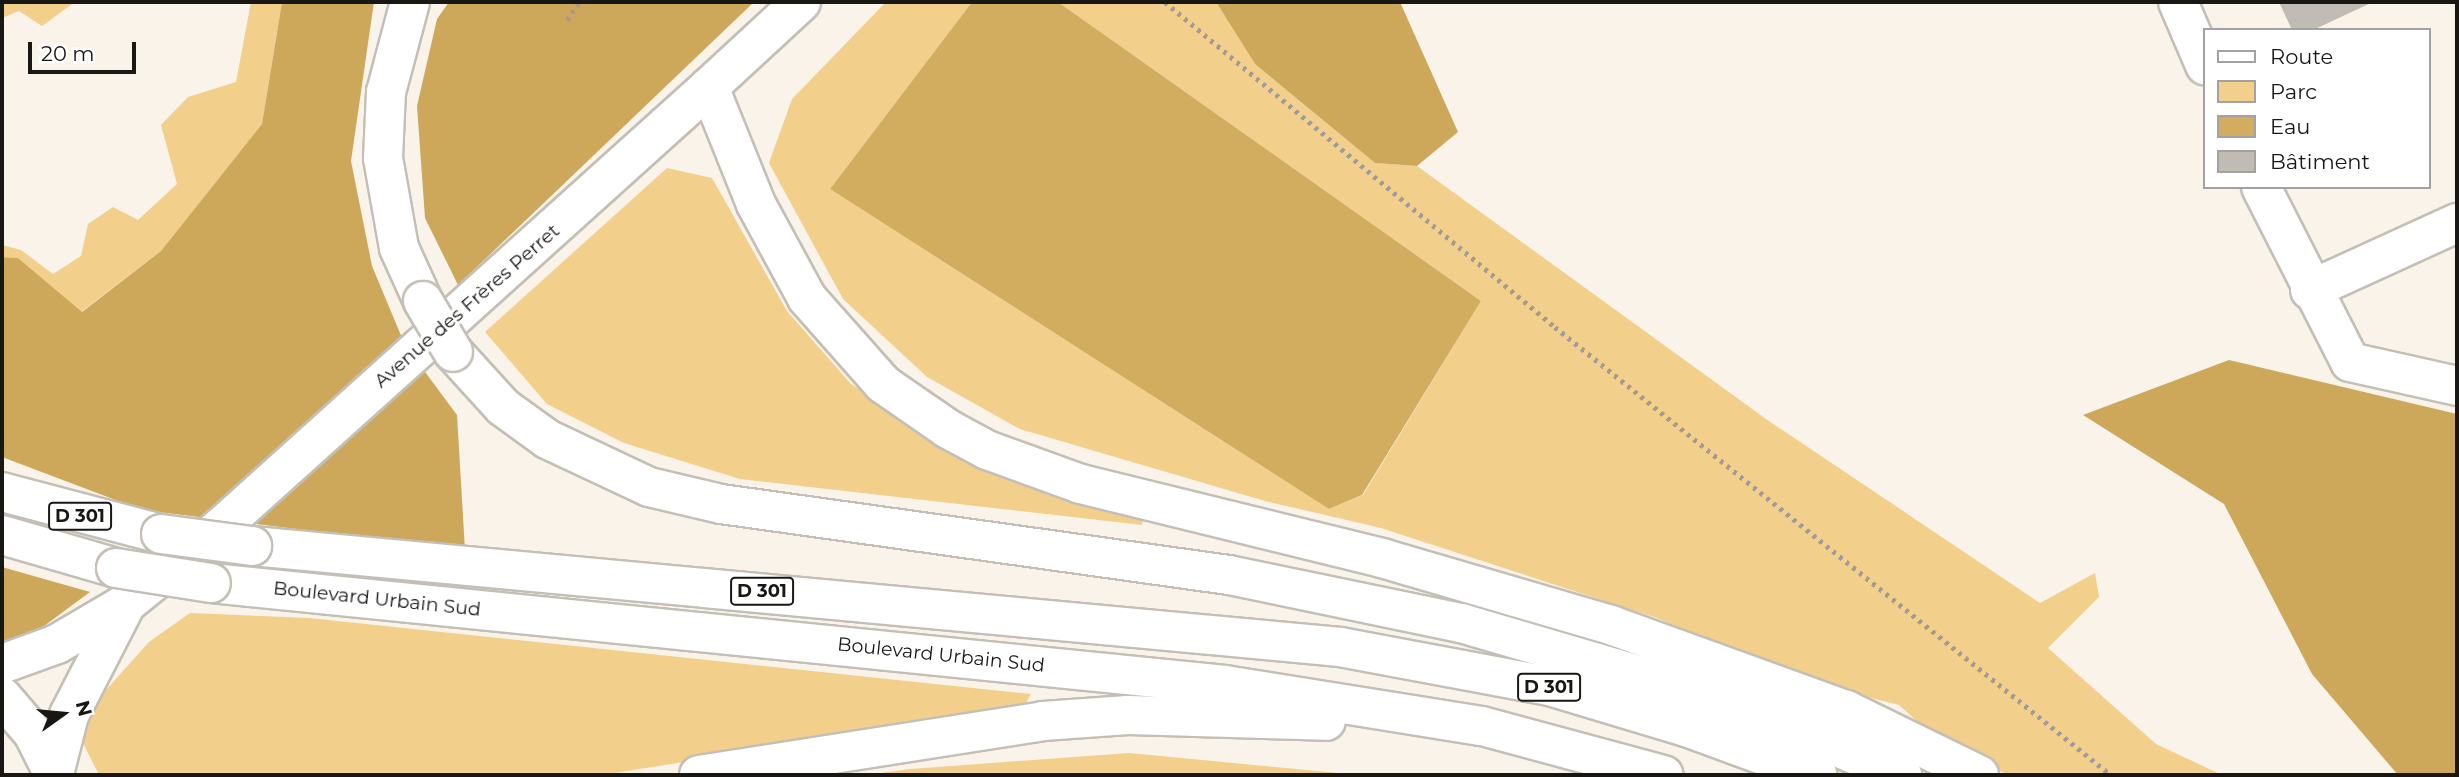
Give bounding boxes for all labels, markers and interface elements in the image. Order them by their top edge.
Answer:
scale bar [32,28,140,72]
legend [2204,28,2431,189]
text: 20 m [41,41,95,66]
text: Route [2270,44,2333,69]
text: Parc [2270,79,2317,104]
text: Eau [2270,114,2310,139]
text: Bâtiment [2270,149,2370,174]
street label: Avenue des Frères Perret [370,219,564,393]
road number: D 301 [47,502,113,530]
road number: D 301 [729,576,795,606]
street label: Boulevard Urbain Sud [272,577,482,621]
street label: Boulevard Urbain Sud [836,633,1046,677]
road number: D 301 [1516,672,1582,702]
north arrow [28,679,98,749]
text: N [71,698,97,719]

